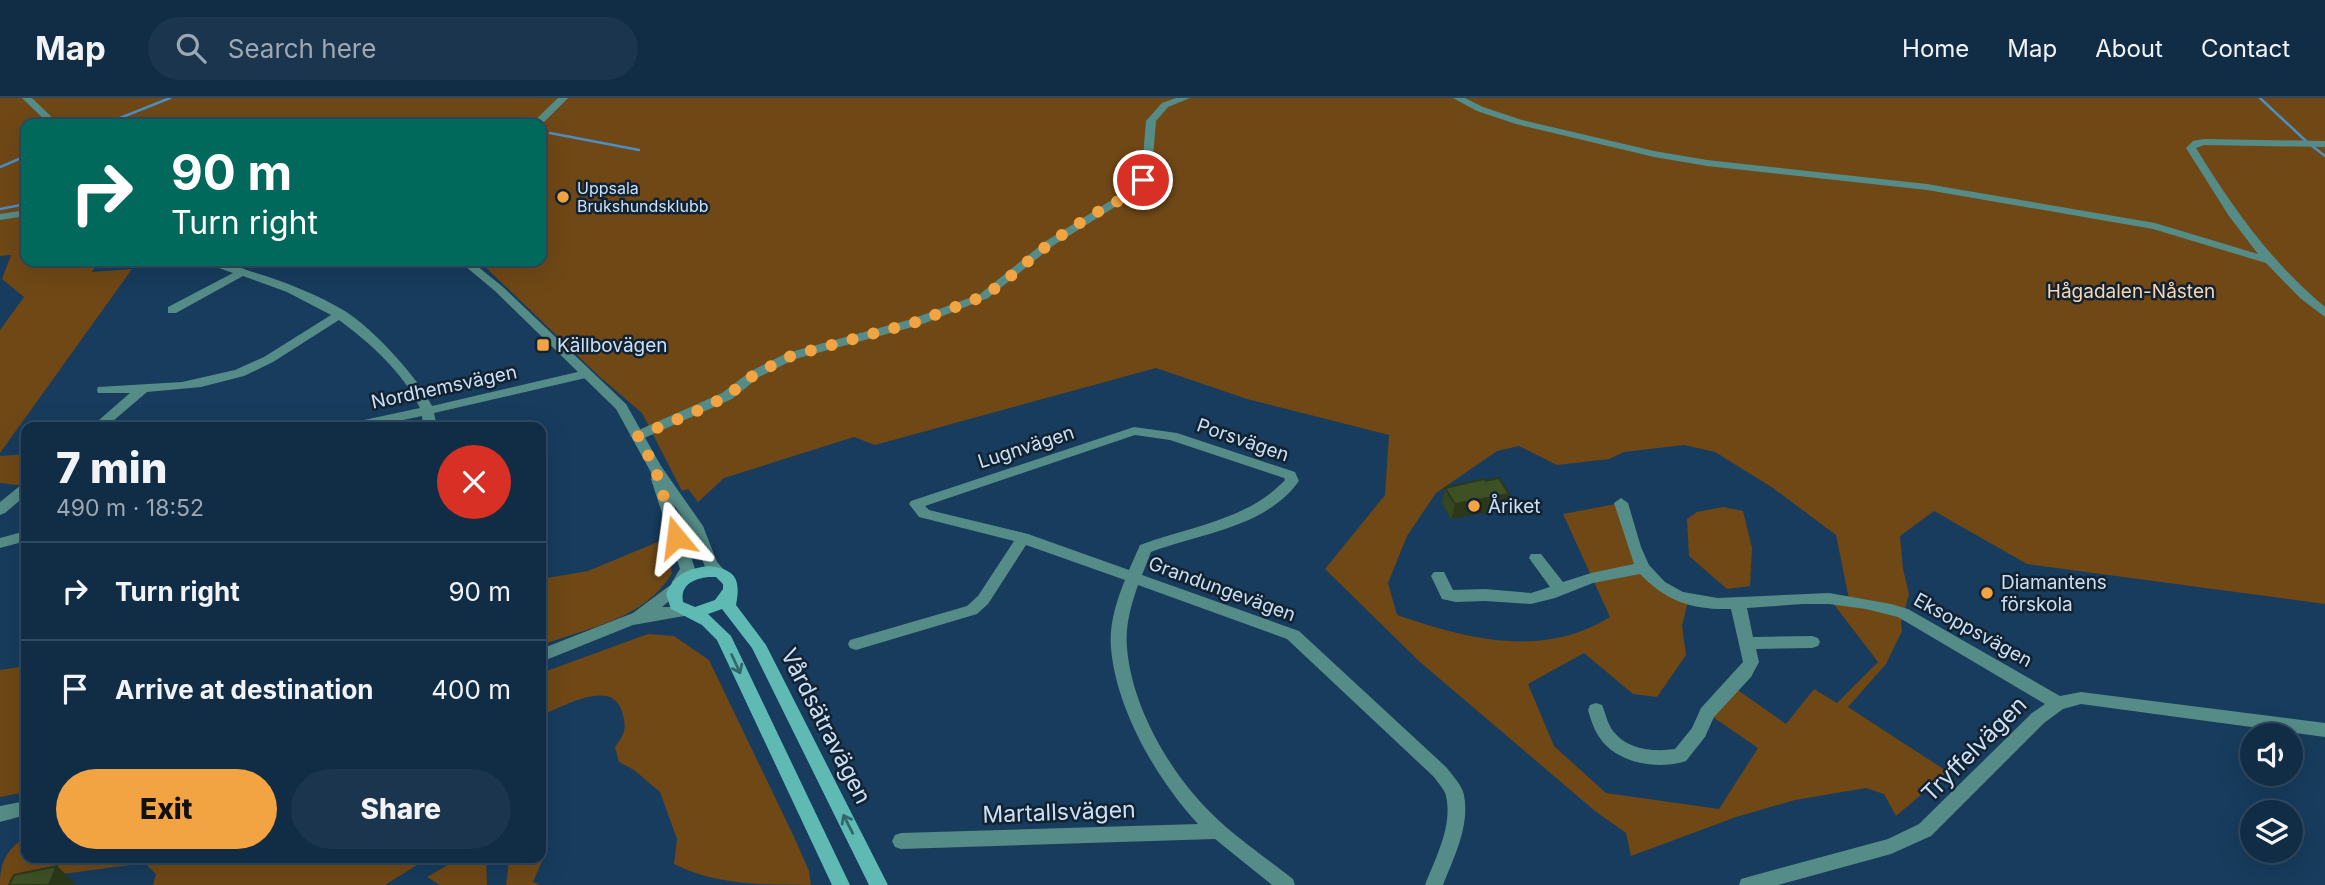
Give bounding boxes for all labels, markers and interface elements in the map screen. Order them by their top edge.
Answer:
search box [148,17,638,80]
text: Map [35,28,106,68]
icon: search [172,29,210,67]
text: Search here [228,33,376,64]
text: Home [1902,34,1969,63]
text: Map [2007,34,2057,63]
text: About [2095,34,2163,63]
text: Contact [2201,34,2290,63]
text: 90 m [171,143,292,202]
icon: right [56,147,147,238]
pin [1113,150,1173,210]
icon: arrive [1124,161,1162,199]
place label: Uppsala Brukshundsklubb [577,178,709,216]
marker: Uppsala Brukshundsklubb [555,189,571,205]
text: Turn right [171,203,318,242]
park label: Hågadalen-Nåsten [2047,280,2215,303]
place label: Källbovägen [557,334,668,357]
marker: Källbovägen [535,337,551,353]
street label: Nordhemsvägen [369,360,519,414]
street label: Porsvägen [1194,414,1292,466]
street label: Lugnvägen [975,421,1077,473]
text: 7 min [56,442,167,493]
button: close [437,445,511,519]
place label: Åriket [1488,493,1540,518]
text: 490 m · 18:52 [56,494,204,522]
marker: Åriket [1466,498,1482,514]
position arrow [639,500,713,574]
street label: Grandungevägen [1145,552,1299,626]
place label: Diamantens förskola [2001,571,2107,616]
icon: right [56,572,94,610]
text: Turn right [115,576,240,607]
text: 90 m [448,576,511,607]
marker: Diamantens förskola [1979,585,1995,601]
street label: Eksoppsvägen [1910,588,2036,672]
street label: Vårdsätravägen [775,644,877,808]
one-way arrow [730,653,743,674]
icon: arrive [56,670,94,708]
text: Arrive at destination [115,674,374,705]
text: 400 m [431,674,511,705]
street label: Tryffelvägen [1916,691,2032,807]
map controls [2240,723,2303,863]
button: sound [2240,723,2303,786]
button: Exit [56,769,277,849]
button: Share [291,769,511,849]
street label: Martallsvägen [982,795,1136,829]
button: layers [2240,800,2303,863]
one-way arrow [840,814,854,835]

